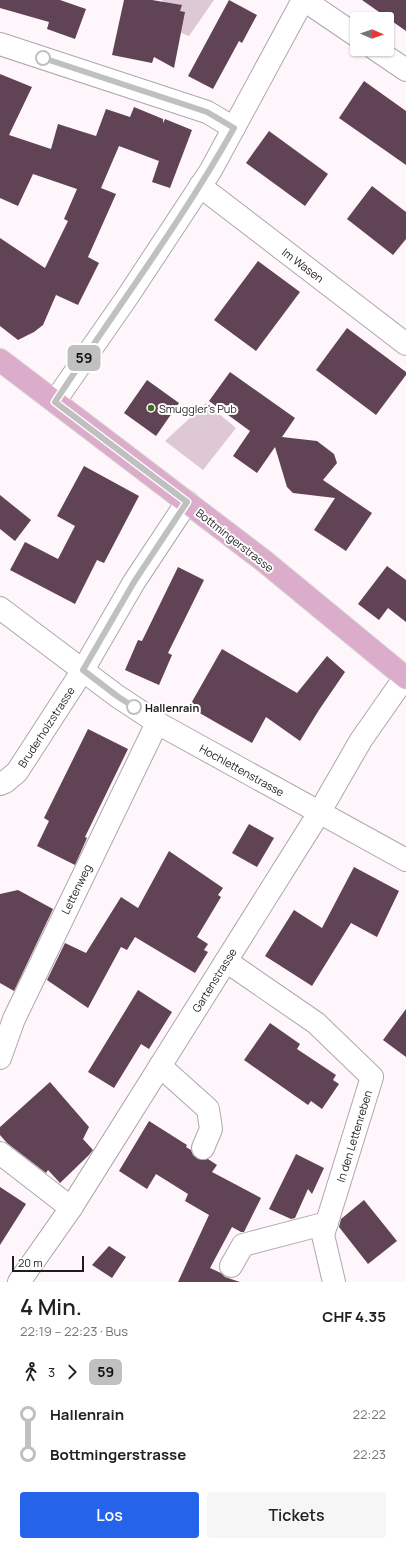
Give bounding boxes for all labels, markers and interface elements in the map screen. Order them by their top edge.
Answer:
north arrow [350,12,394,56]
map controls [350,12,394,56]
unlabelled marker [35,50,51,66]
street label: Im Wasen [279,244,327,286]
line badge: 59 [66,345,102,371]
text: 59 [76,348,92,367]
place label: Smuggler's Pub [159,401,237,416]
marker: Smuggler's Pub [146,403,156,413]
street label: Bottmingerstrasse [193,505,277,575]
street label: Bruderholzstrasse [14,683,78,770]
marker: Hallenrain [126,699,142,715]
place label: Hallenrain [145,700,199,715]
street label: Hochlettenstrasse [197,740,288,800]
street label: Lettenweg [57,861,95,917]
street label: Gartenstrasse [188,945,240,1015]
street label: In den Lettenreben [333,1088,375,1184]
scale bar [12,1254,84,1273]
text: 20 m [18,1255,43,1270]
text: 4 Min. [20,1292,82,1322]
text: CHF 4.35 [322,1306,386,1327]
text: 22:19 – 22:23 · Bus [20,1322,128,1340]
icon: walk [20,1361,42,1383]
icon: forward [61,1361,83,1383]
text: 59 [97,1362,114,1381]
text: 3 [48,1363,55,1381]
text: Hallenrain [50,1404,124,1425]
text: 22:22 [352,1405,386,1423]
text: Bottmingerstrasse [50,1444,186,1465]
text: 22:23 [353,1445,386,1463]
button: Los [20,1492,199,1538]
button: Tickets [207,1492,386,1538]

